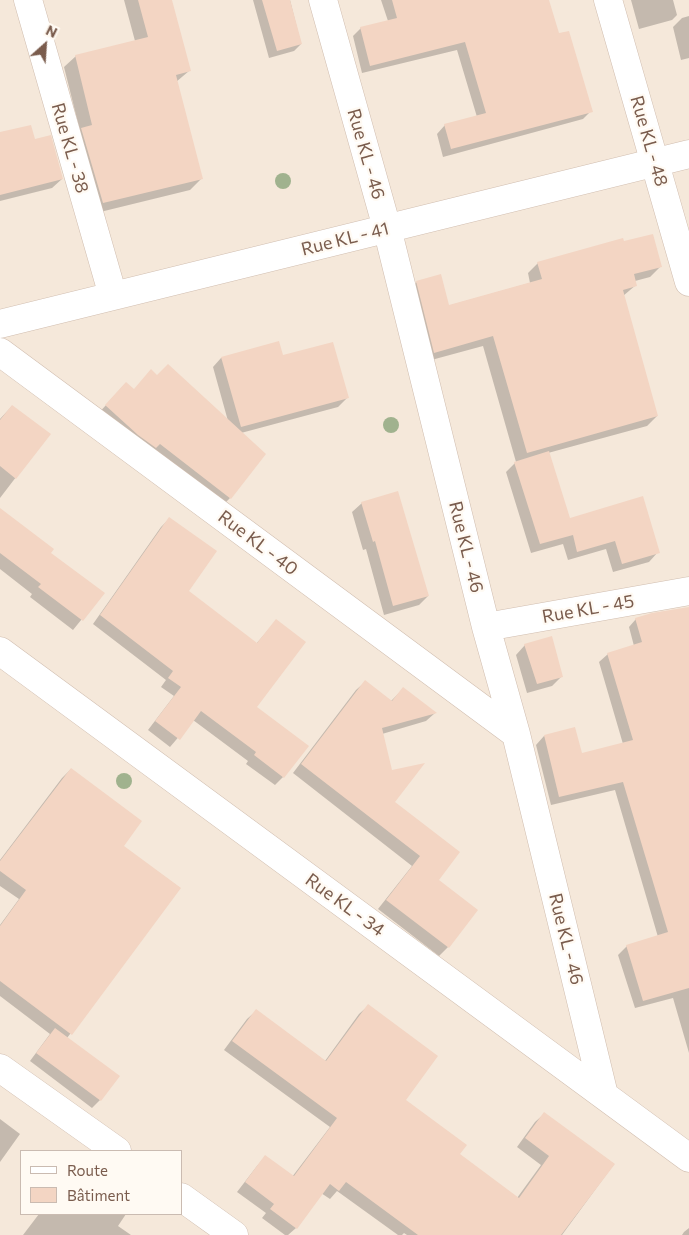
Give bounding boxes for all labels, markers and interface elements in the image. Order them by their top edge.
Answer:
north arrow [20,20,70,70]
text: N [43,21,60,41]
street label: Rue KL - 48 [626,93,672,189]
street label: Rue KL - 38 [47,100,93,196]
street label: Rue KL - 46 [343,106,389,202]
street label: Rue KL - 41 [299,218,391,260]
street label: Rue KL - 46 [444,499,488,595]
street label: Rue KL - 40 [214,506,302,580]
street label: Rue KL - 45 [540,590,636,628]
street label: Rue KL - 34 [301,869,389,941]
street label: Rue KL - 46 [544,891,588,987]
legend [20,1150,182,1215]
text: Route [67,1161,108,1179]
text: Bâtiment [67,1186,130,1204]

